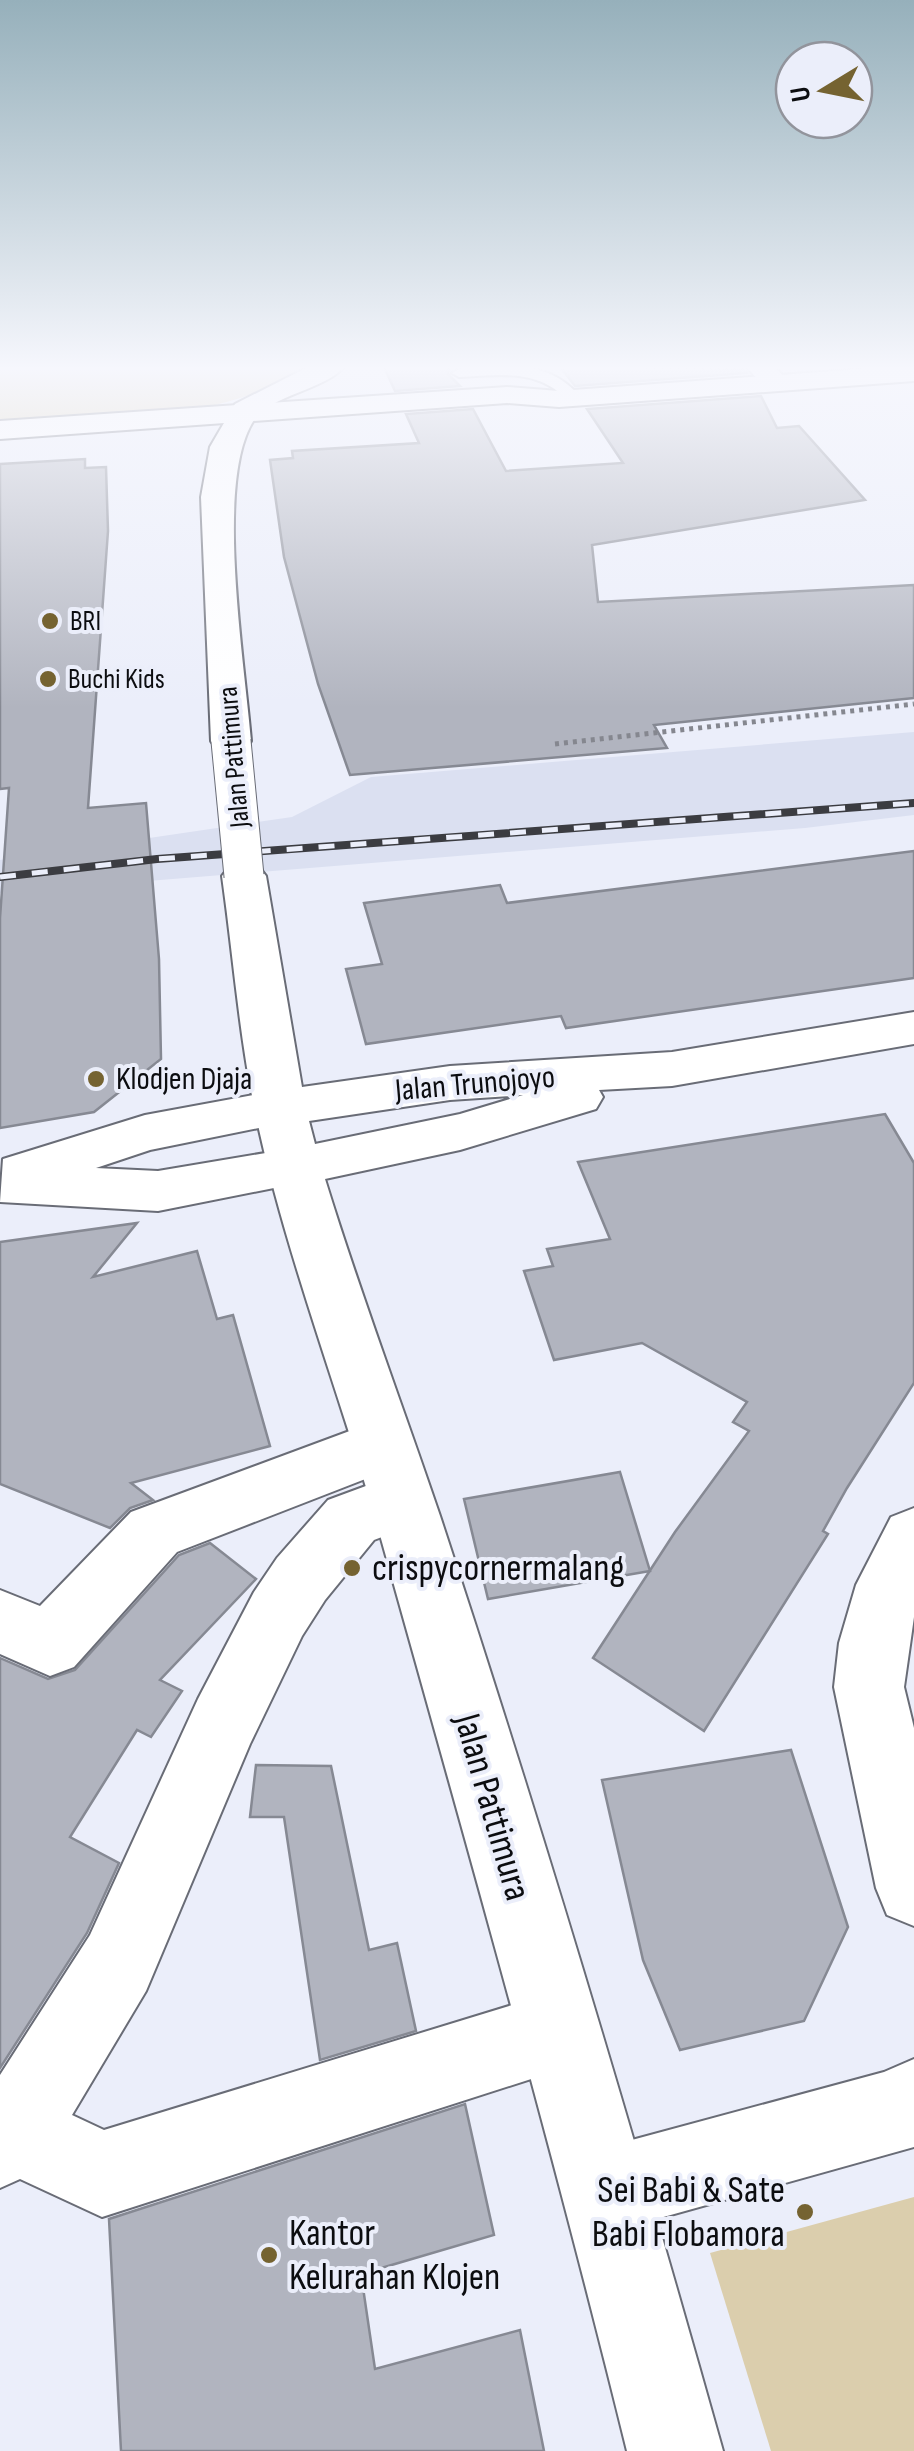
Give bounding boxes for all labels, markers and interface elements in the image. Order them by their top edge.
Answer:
north arrow [774,40,874,140]
text: U [783,84,818,104]
place label: BRI [70,605,101,638]
marker: BRI [39,610,61,632]
place label: Buchi Kids [68,663,165,696]
marker: Buchi Kids [37,668,59,690]
street label: Jalan Pattimura [211,685,257,830]
street label: Jalan Trunojoyo [392,1058,557,1110]
place label: Klodjen Djaja [116,1060,252,1099]
marker: Klodjen Djaja [85,1068,107,1090]
place label: crispycornermalang [372,1546,625,1591]
marker: crispycornermalang [341,1557,363,1579]
street label: Jalan Pattimura [444,1708,540,1905]
place label: Sei Babi & Sate Babi Flobamora [592,2168,785,2257]
marker: Sei Babi & Sate Babi Flobamora [794,2201,816,2223]
place label: Kantor Kelurahan Klojen [289,2211,500,2300]
marker: Kantor Kelurahan Klojen [258,2244,280,2266]

